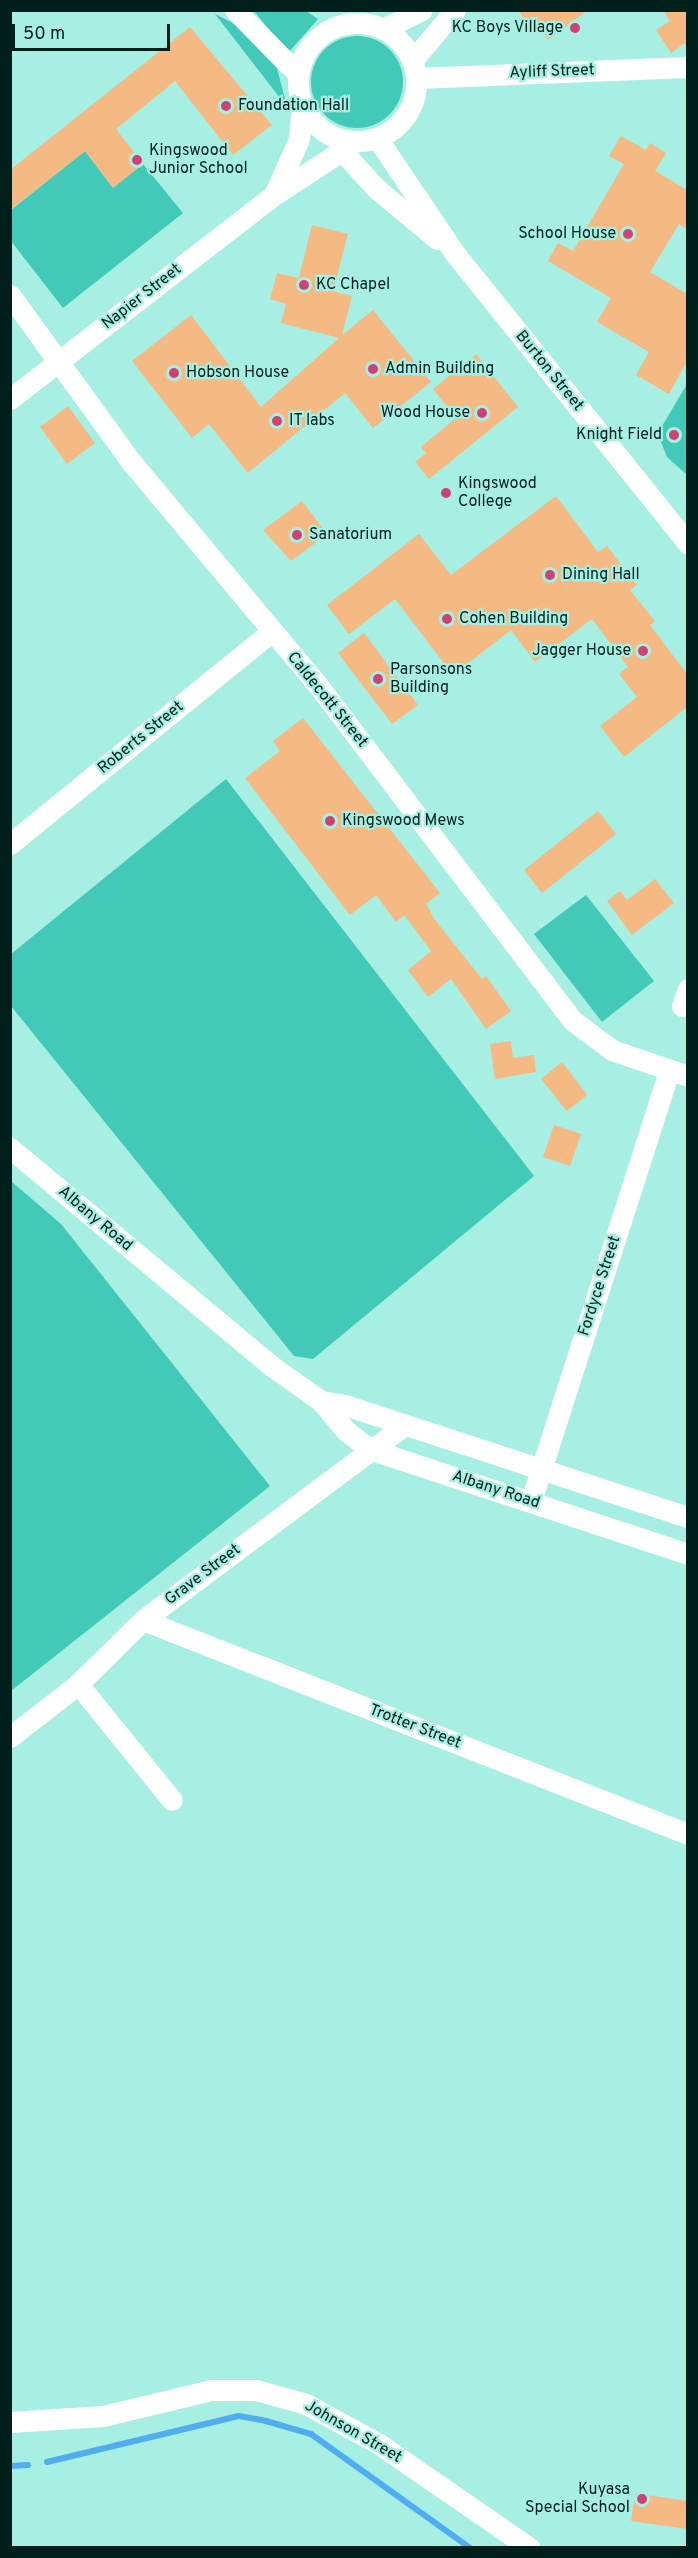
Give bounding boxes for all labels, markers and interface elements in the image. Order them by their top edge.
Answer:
scale bar [15,12,172,50]
place label: KC Boys Village [451,18,563,38]
marker: KC Boys Village [568,21,582,35]
text: 50 m [23,23,65,46]
street label: Ayliff Street [509,61,595,83]
place label: Foundation Hall [238,96,349,116]
marker: Foundation Hall [219,99,233,113]
place label: Kingswood Junior School [149,141,248,179]
marker: Kingswood Junior School [130,153,144,167]
place label: School House [518,224,616,244]
marker: School House [621,227,635,241]
street label: Napier Street [99,260,185,334]
place label: KC Chapel [316,275,390,295]
marker: KC Chapel [297,278,311,292]
street label: Burton Street [511,327,587,415]
place label: Admin Building [385,359,494,379]
marker: Admin Building [366,362,380,376]
place label: Hobson House [186,363,289,383]
marker: Hobson House [167,366,181,380]
place label: Wood House [381,403,470,423]
marker: Wood House [475,406,489,420]
place label: IT labs [289,411,335,431]
marker: IT labs [270,414,284,428]
place label: Knight Field [576,425,662,445]
marker: Knight Field [667,428,681,442]
place label: Kingswood College [458,474,537,512]
marker: Kingswood College [439,486,453,500]
place label: Sanatorium [309,525,392,545]
marker: Sanatorium [290,528,304,542]
place label: Dining Hall [562,565,640,585]
marker: Dining Hall [543,568,557,582]
place label: Cohen Building [459,609,568,629]
marker: Cohen Building [440,612,454,626]
place label: Jagger House [532,641,631,661]
marker: Jagger House [636,644,650,658]
street label: Caldecott Street [283,648,371,752]
place label: Parsonsons Building [390,660,472,698]
marker: Parsonsons Building [371,672,385,686]
street label: Roberts Street [94,698,188,778]
place label: Kingswood Mews [342,811,465,831]
marker: Kingswood Mews [323,814,337,828]
street label: Albany Road [54,1182,136,1256]
street label: Fordyce Street [575,1233,625,1339]
street label: Albany Road [450,1467,542,1513]
street label: Grave Street [161,1540,245,1610]
street label: Trotter Street [366,1701,464,1753]
street label: Johnson Street [301,2396,405,2468]
place label: Kuyasa Special School [525,2480,630,2518]
marker: Kuyasa Special School [635,2492,649,2506]

